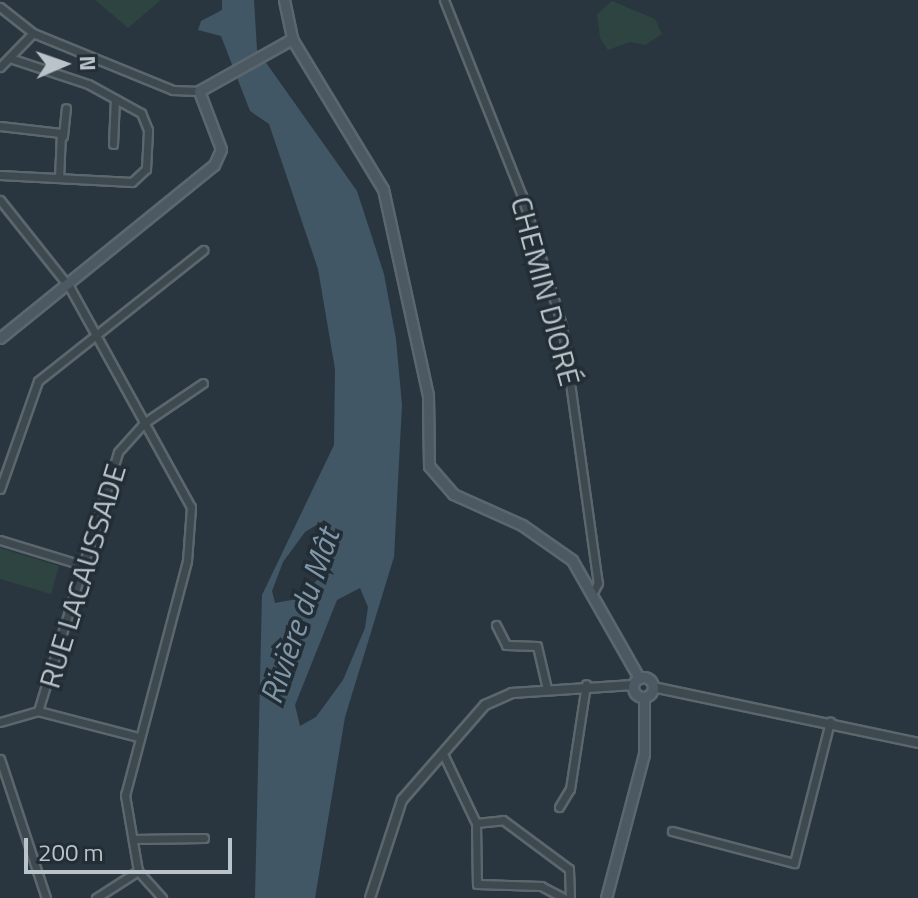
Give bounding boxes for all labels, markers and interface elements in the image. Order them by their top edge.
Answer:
north arrow [24,24,104,104]
text: N [71,55,105,71]
street label: CHEMIN DIORÉ [503,193,589,389]
street label: RUE LACAUSSADE [31,460,133,692]
water label: Rivière du Mât [251,524,347,708]
scale bar [28,822,236,872]
text: 200 m [38,834,104,870]

